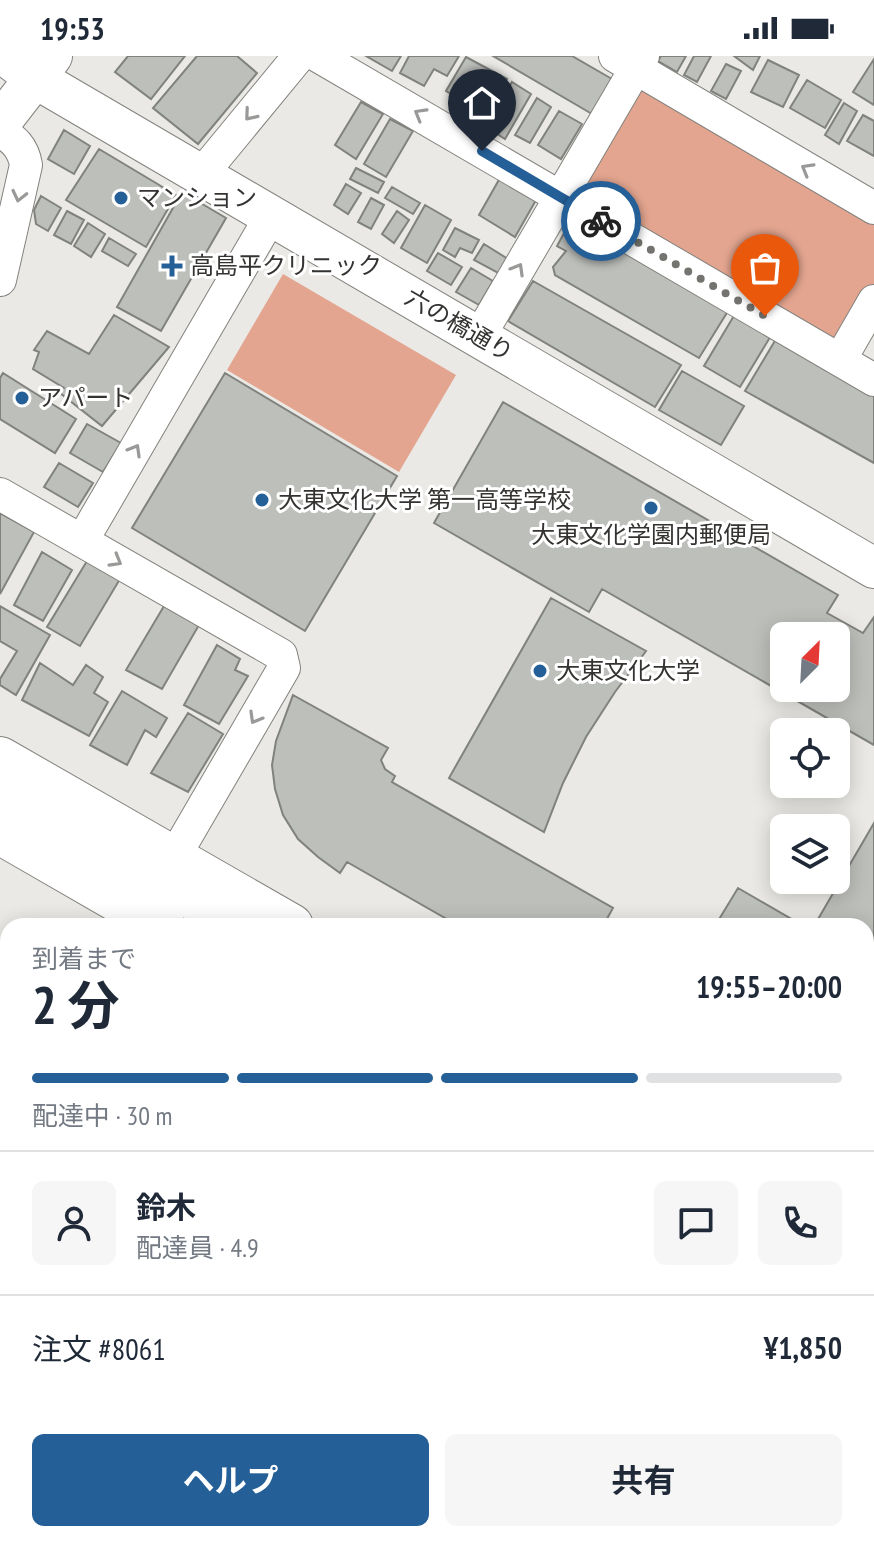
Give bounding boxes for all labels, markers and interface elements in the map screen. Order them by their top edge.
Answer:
text: 19:53 [40,9,105,48]
pin [448,69,516,151]
icon: home [460,81,504,125]
one-way arrow [245,106,260,121]
one-way arrow [414,108,429,124]
one-way arrow [801,163,816,179]
courier [561,181,641,261]
place label: マンション [137,182,257,213]
one-way arrow [11,189,28,203]
marker: マンション [112,189,130,207]
icon: bike [579,199,623,243]
pin [731,234,799,316]
icon: bag [743,246,787,290]
place label: 高島平クリニック [190,250,382,281]
marker: 高島平クリニック [161,255,183,277]
one-way arrow [508,263,524,278]
street label: 六の橋通り [400,281,519,368]
place label: アパート [38,382,134,413]
marker: アパート [13,389,31,407]
one-way arrow [125,444,141,459]
place label: 大東文化大学 第一高等学校 [278,484,571,515]
marker: 大東文化大学 第一高等学校 [253,491,271,509]
marker: 大東文化学園内郵便局 [642,499,660,517]
place label: 大東文化学園内郵便局 [531,519,771,550]
one-way arrow [107,551,122,567]
north arrow [770,622,850,702]
map controls [770,622,850,894]
place label: 大東文化大学 [556,655,700,686]
marker: 大東文化大学 [531,662,549,680]
one-way arrow [249,709,265,724]
button: locate [770,718,850,798]
button: layers [770,814,850,894]
text: 到着まで [32,942,136,975]
text: 19:55–20:00 [696,967,842,1006]
text: 2 分 [32,971,120,1038]
text: 配達中 · 30 m [32,1099,172,1132]
button: person [32,1181,116,1265]
button: chat [654,1181,738,1265]
button: phone [758,1181,842,1265]
text: 鈴木 [136,1187,196,1226]
text: 配達員 · 4.9 [136,1231,259,1264]
text: ¥1,850 [764,1328,842,1367]
text: 注文 #8061 [32,1329,166,1368]
button: ヘルプ [32,1434,429,1526]
button: 共有 [445,1434,842,1526]

